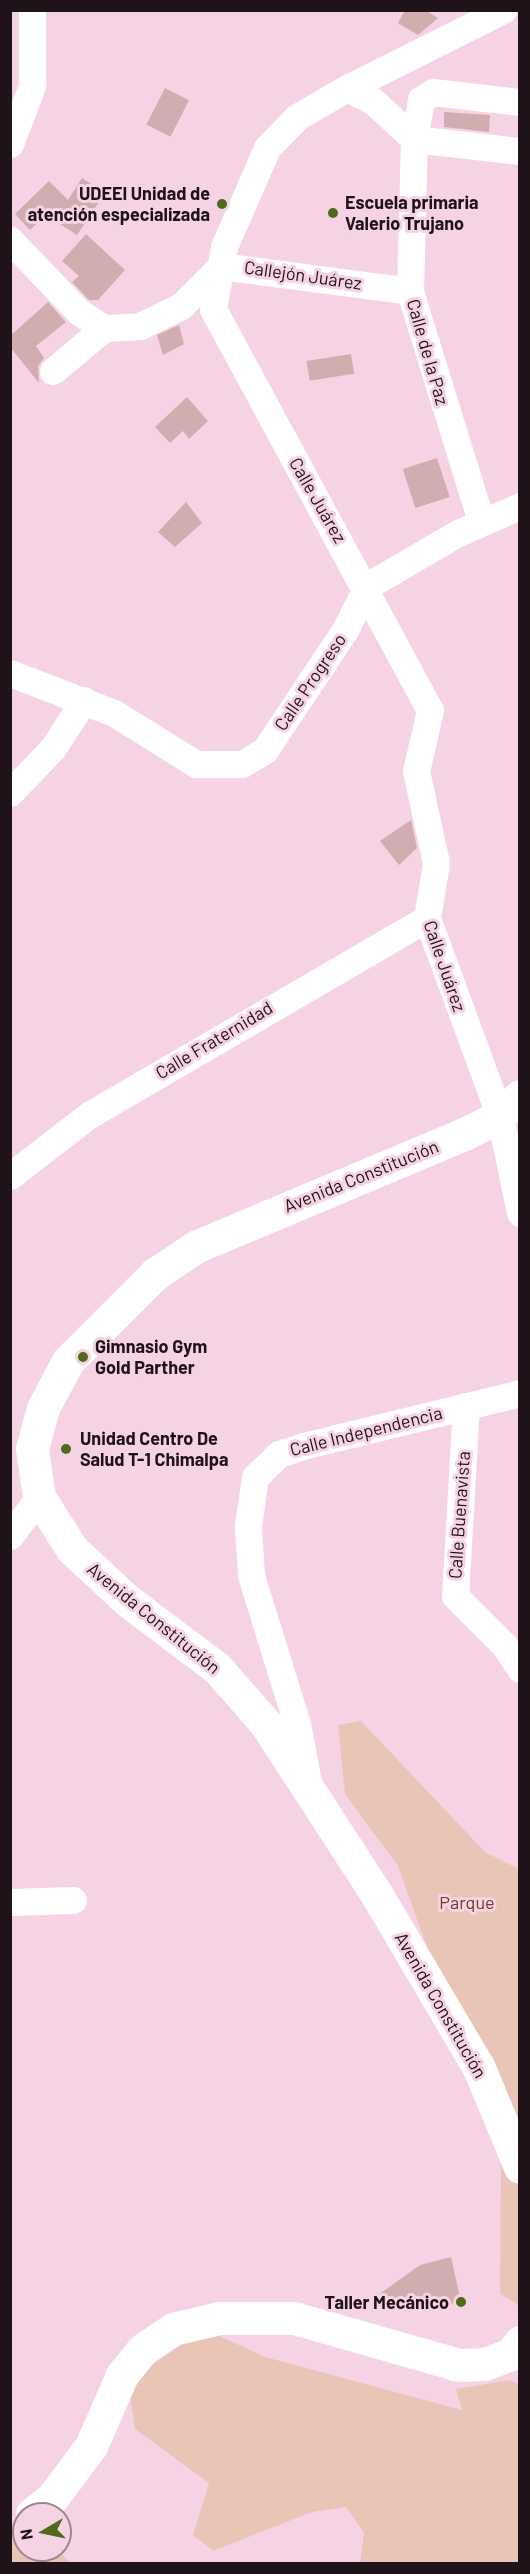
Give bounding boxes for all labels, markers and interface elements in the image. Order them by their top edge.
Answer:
place label: UDEEI Unidad de atención especializada [28,183,210,226]
place label: Escuela primaria Valerio Trujano [345,192,479,234]
marker: UDEEI Unidad de atención especializada [215,197,229,211]
marker: Escuela primaria Valerio Trujano [326,206,340,220]
street label: Callejón Juárez [243,256,363,294]
street label: Calle de la Paz [403,297,453,407]
street label: Calle Juárez [285,454,351,546]
street label: Calle Progreso [270,629,350,735]
street label: Calle Juárez [419,918,471,1014]
street label: Calle Fraternidad [152,997,276,1083]
street label: Avenida Constitución [281,1135,441,1217]
place label: Gimnasio Gym Gold Parther [95,1336,207,1378]
marker: Gimnasio Gym Gold Parther [76,1350,90,1364]
street label: Calle Independencia [288,1402,444,1460]
place label: Unidad Centro De Salud T-1 Chimalpa [80,1428,228,1470]
marker: Unidad Centro De Salud T-1 Chimalpa [57,1440,75,1458]
street label: Calle Buenavista [444,1450,474,1580]
street label: Avenida Constitución [83,1558,225,1678]
park label: Parque [439,1891,495,1913]
street label: Avenida Constitución [390,1928,492,2082]
place label: Taller Mecánico [325,2291,449,2313]
marker: Taller Mecánico [454,2295,468,2309]
north arrow [12,2502,72,2562]
text: N [15,2528,36,2541]

